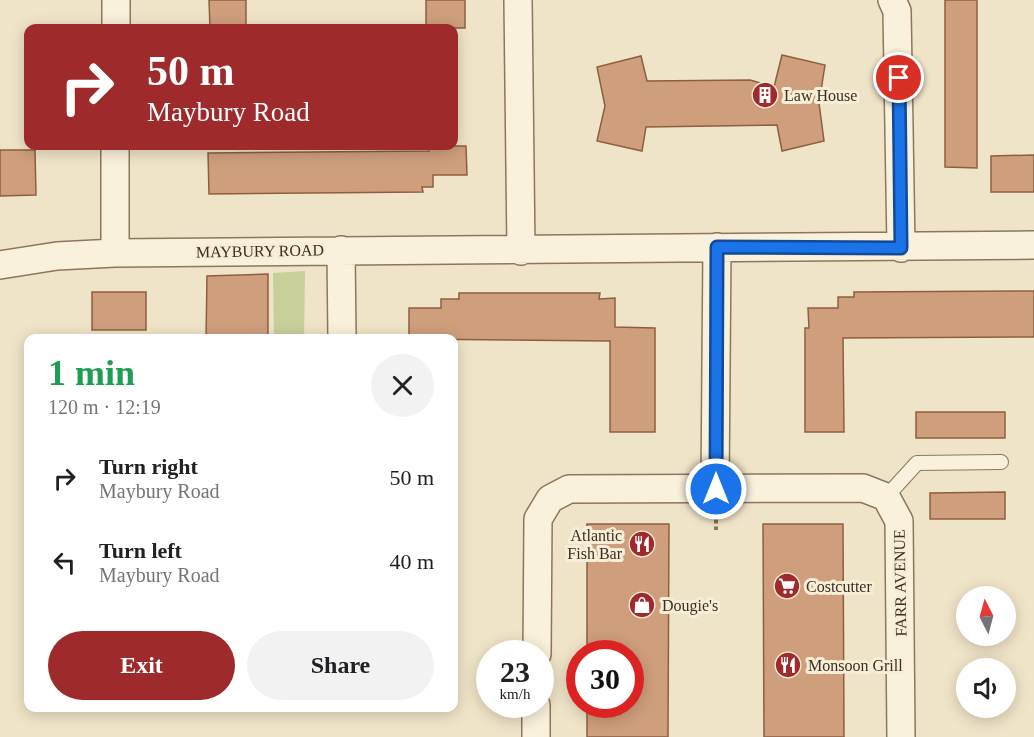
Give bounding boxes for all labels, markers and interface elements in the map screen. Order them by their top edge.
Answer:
icon: right [48,48,126,126]
text: 50 m [147,48,235,94]
pin [873,52,924,103]
icon: arrive [882,61,915,94]
building icon: Law House [750,80,780,110]
place label: Law House [784,87,857,104]
text: Maybury Road [147,97,310,127]
street label: MAYBURY ROAD [196,241,324,261]
text: 1 min [48,353,135,393]
button: close [371,354,434,417]
text: 120 m · 12:19 [48,396,161,418]
text: Turn right [99,454,198,479]
position arrow [684,457,748,521]
icon: right [48,462,81,495]
text: 50 m [389,465,434,490]
text: Maybury Road [99,480,220,502]
place label: Atlantic Fish Bar [567,527,623,562]
restaurant icon: Atlantic Fish Bar [627,529,657,559]
street label: FARR AVENUE [891,529,909,637]
text: Turn left [99,538,182,563]
icon: left [48,546,81,579]
text: 40 m [389,549,434,574]
text: Maybury Road [99,564,220,586]
supermarket icon: Costcutter [772,571,802,601]
place label: Costcutter [806,578,872,595]
north arrow [956,586,1016,646]
map controls [956,586,1016,718]
shop icon: Dougie's [627,590,657,620]
place label: Dougie's [662,597,718,615]
button: Exit [48,631,235,700]
button: Share [247,631,434,700]
speed limit sign: 30 [566,640,644,718]
restaurant icon: Monsoon Grill [773,650,803,680]
text: 23 [500,655,530,688]
place label: Monsoon Grill [808,657,903,674]
button: sound [956,658,1016,718]
text: km/h [500,686,530,702]

